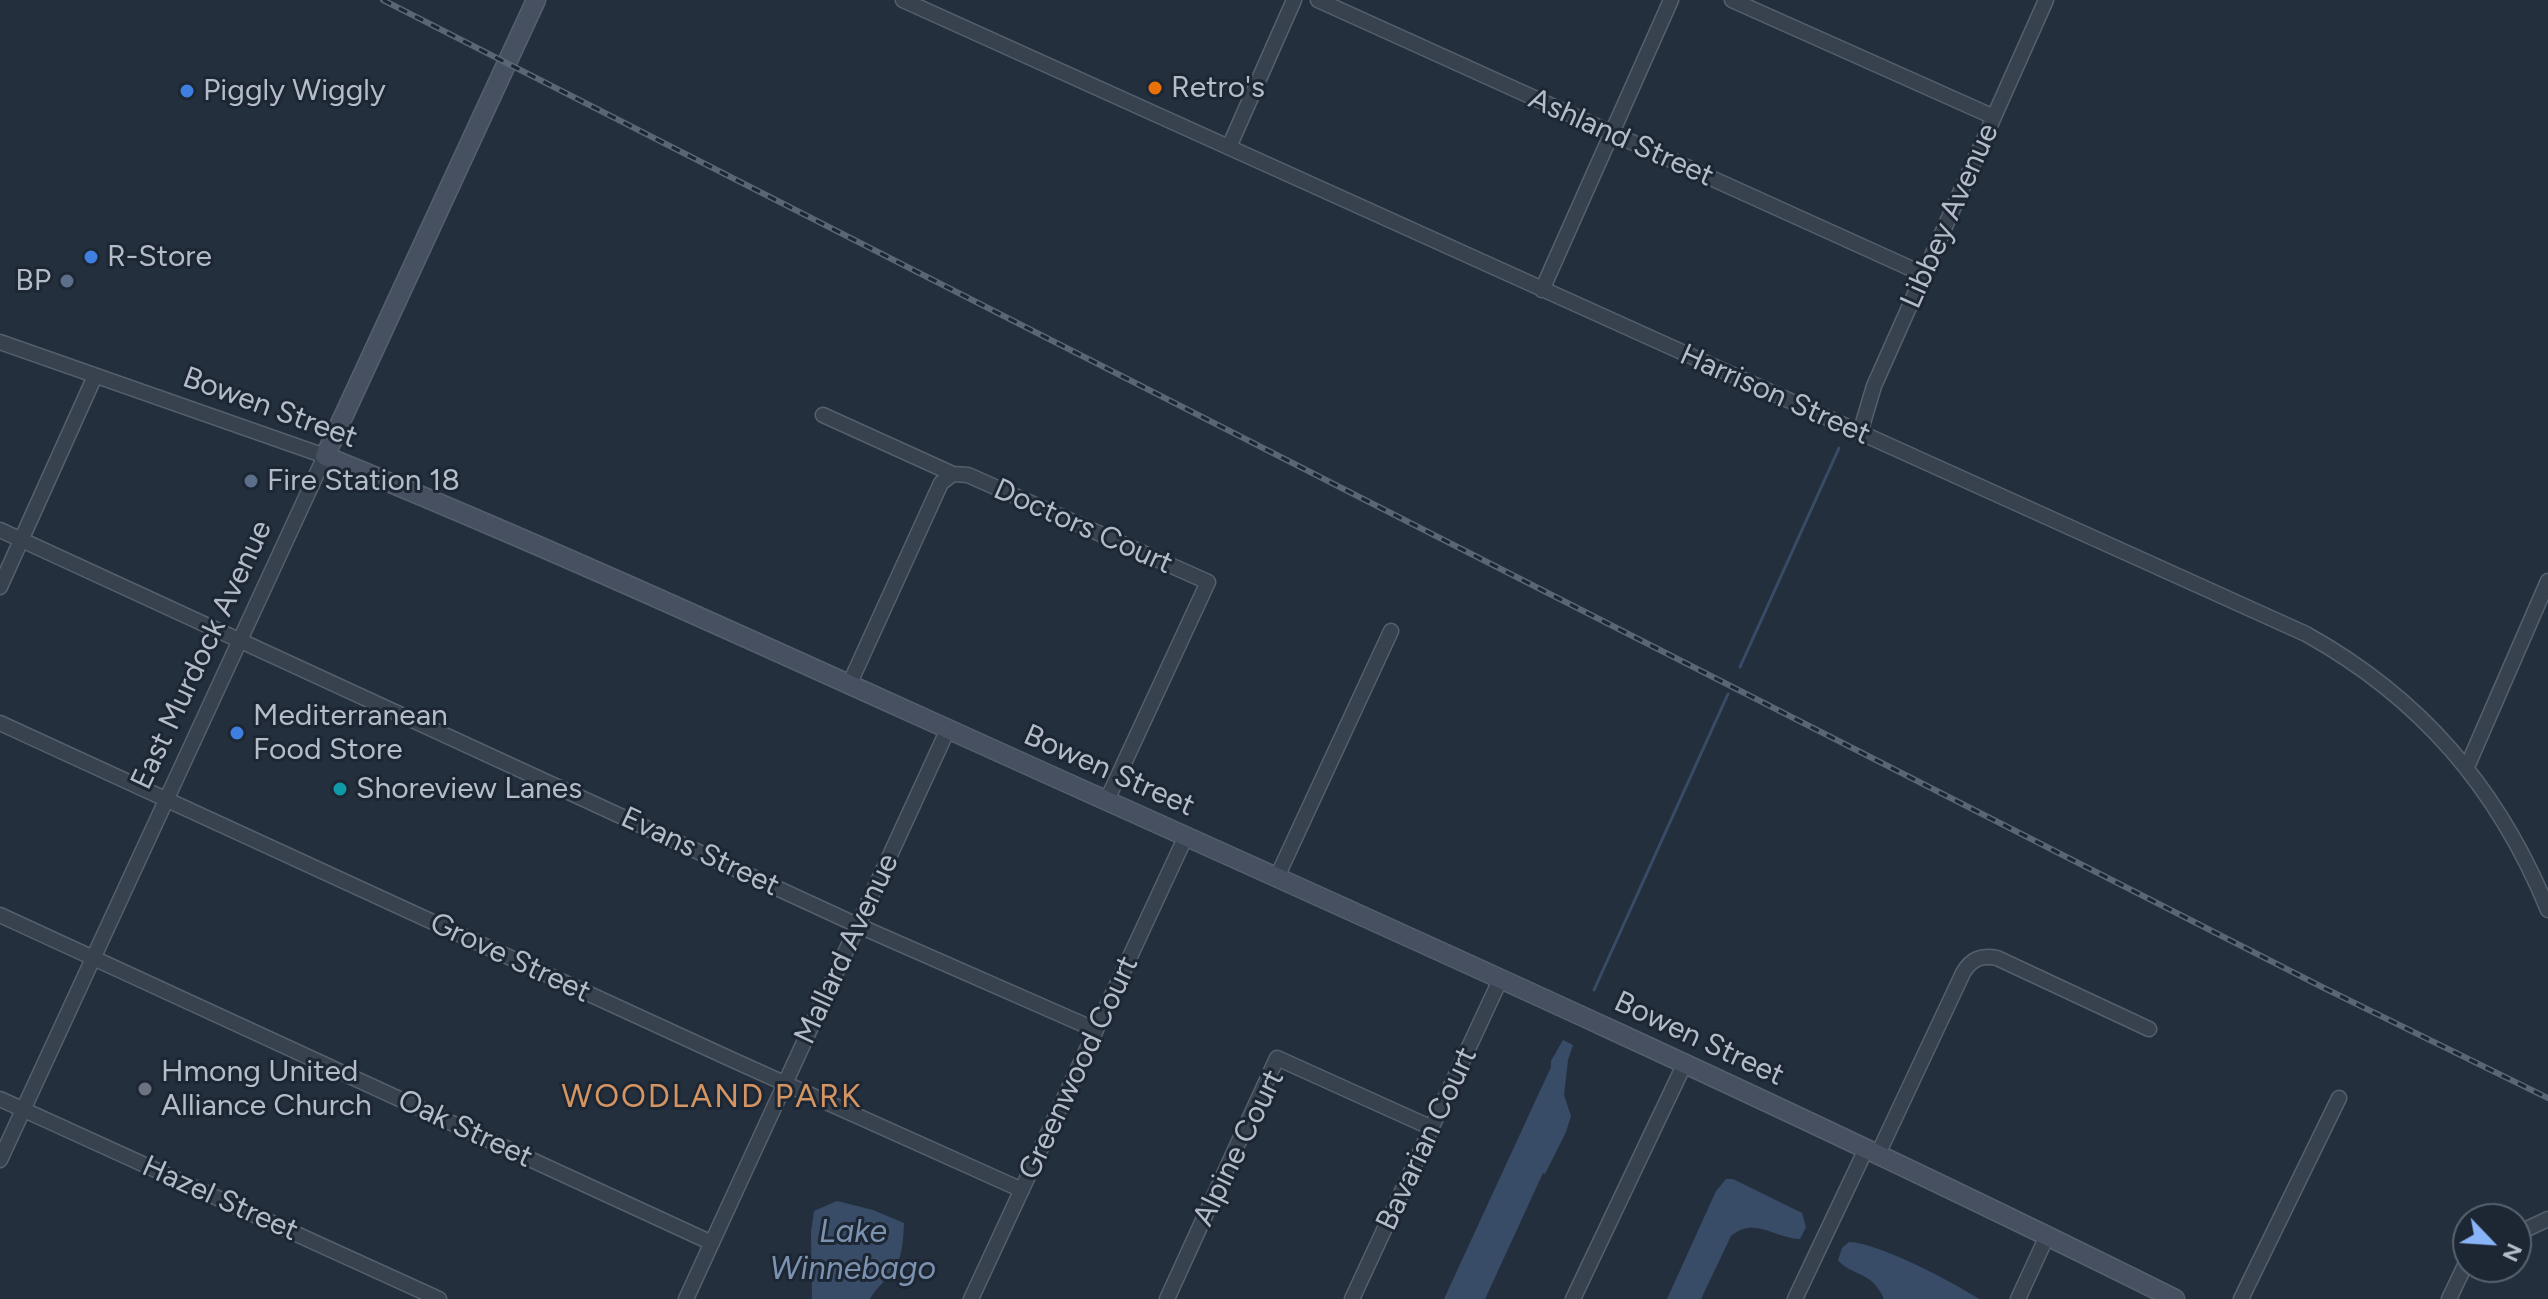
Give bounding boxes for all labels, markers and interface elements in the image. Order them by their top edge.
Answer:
place label: Retro's [1171,70,1265,106]
place label: Piggly Wiggly [203,73,386,109]
marker: Retro's [1146,79,1164,97]
street label: Ashland Street [1523,81,1719,195]
marker: Piggly Wiggly [178,82,196,100]
street label: Libbey Avenue [1893,118,2007,314]
place label: R-Store [107,239,212,275]
marker: R-Store [82,248,100,266]
place label: BP [15,263,51,299]
marker: BP [58,272,76,290]
street label: Harrison Street [1674,337,1876,453]
street label: Bowen Street [178,360,362,456]
place label: Fire Station 18 [267,463,460,499]
marker: Fire Station 18 [242,472,260,490]
street label: Doctors Court [988,472,1178,582]
street label: East Murdock Avenue [124,515,280,795]
place label: Mediterranean Food Store [253,698,448,768]
street label: Bowen Street [1018,717,1200,825]
marker: Mediterranean Food Store [228,724,246,742]
place label: Shoreview Lanes [356,771,582,807]
marker: Shoreview Lanes [331,780,349,798]
street label: Evans Street [615,800,785,904]
street label: Mallard Avenue [787,848,907,1050]
street label: Grove Street [424,905,596,1011]
street label: Greenwood Court [1011,951,1147,1185]
street label: Bowen Street [1608,984,1790,1094]
street label: Bavarian Court [1369,1042,1485,1236]
place label: Hmong United Alliance Church [161,1054,372,1124]
street label: Alpine Court [1186,1064,1292,1232]
district label: WOODLAND PARK [561,1079,863,1117]
marker: Hmong United Alliance Church [136,1080,154,1098]
street label: Oak Street [392,1082,538,1176]
street label: Hazel Street [136,1149,304,1249]
north arrow [2452,1203,2532,1283]
water label: Lake Winnebago [770,1214,936,1289]
text: N [2497,1239,2528,1266]

